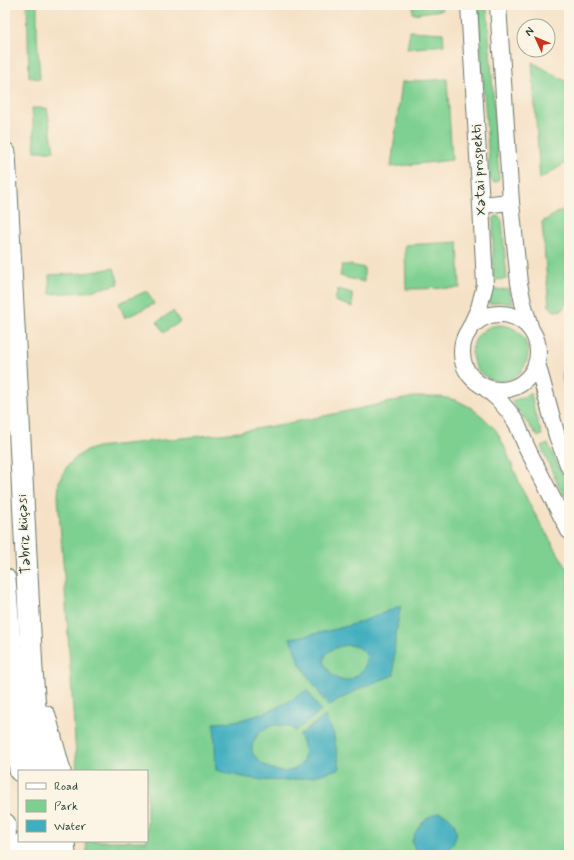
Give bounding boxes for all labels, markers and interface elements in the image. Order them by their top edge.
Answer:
north arrow [516,18,556,58]
text: N [522,24,537,39]
street label: Xətai prospekti [468,124,490,216]
street label: Təbriz küçəsi [13,494,35,574]
legend [18,770,148,842]
text: Road [54,779,78,795]
text: Park [54,799,78,815]
text: Water [54,819,86,835]

